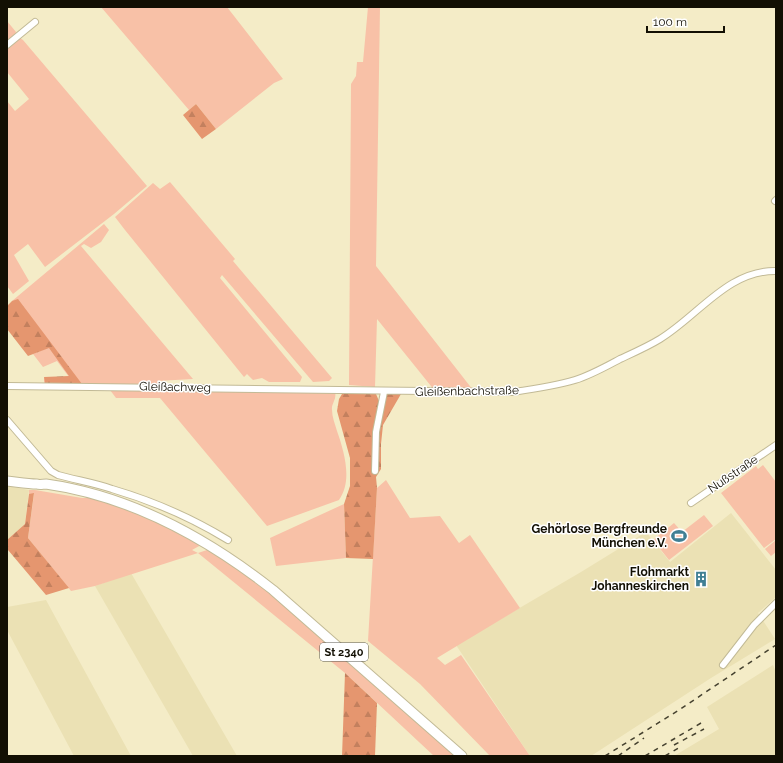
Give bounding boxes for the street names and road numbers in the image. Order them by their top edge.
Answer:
street label: Gleißachweg [139,379,211,395]
street label: Gleißenbachstraße [415,383,519,399]
street label: Nußstraße [705,452,761,496]
road number: St 2340 [320,643,368,661]

